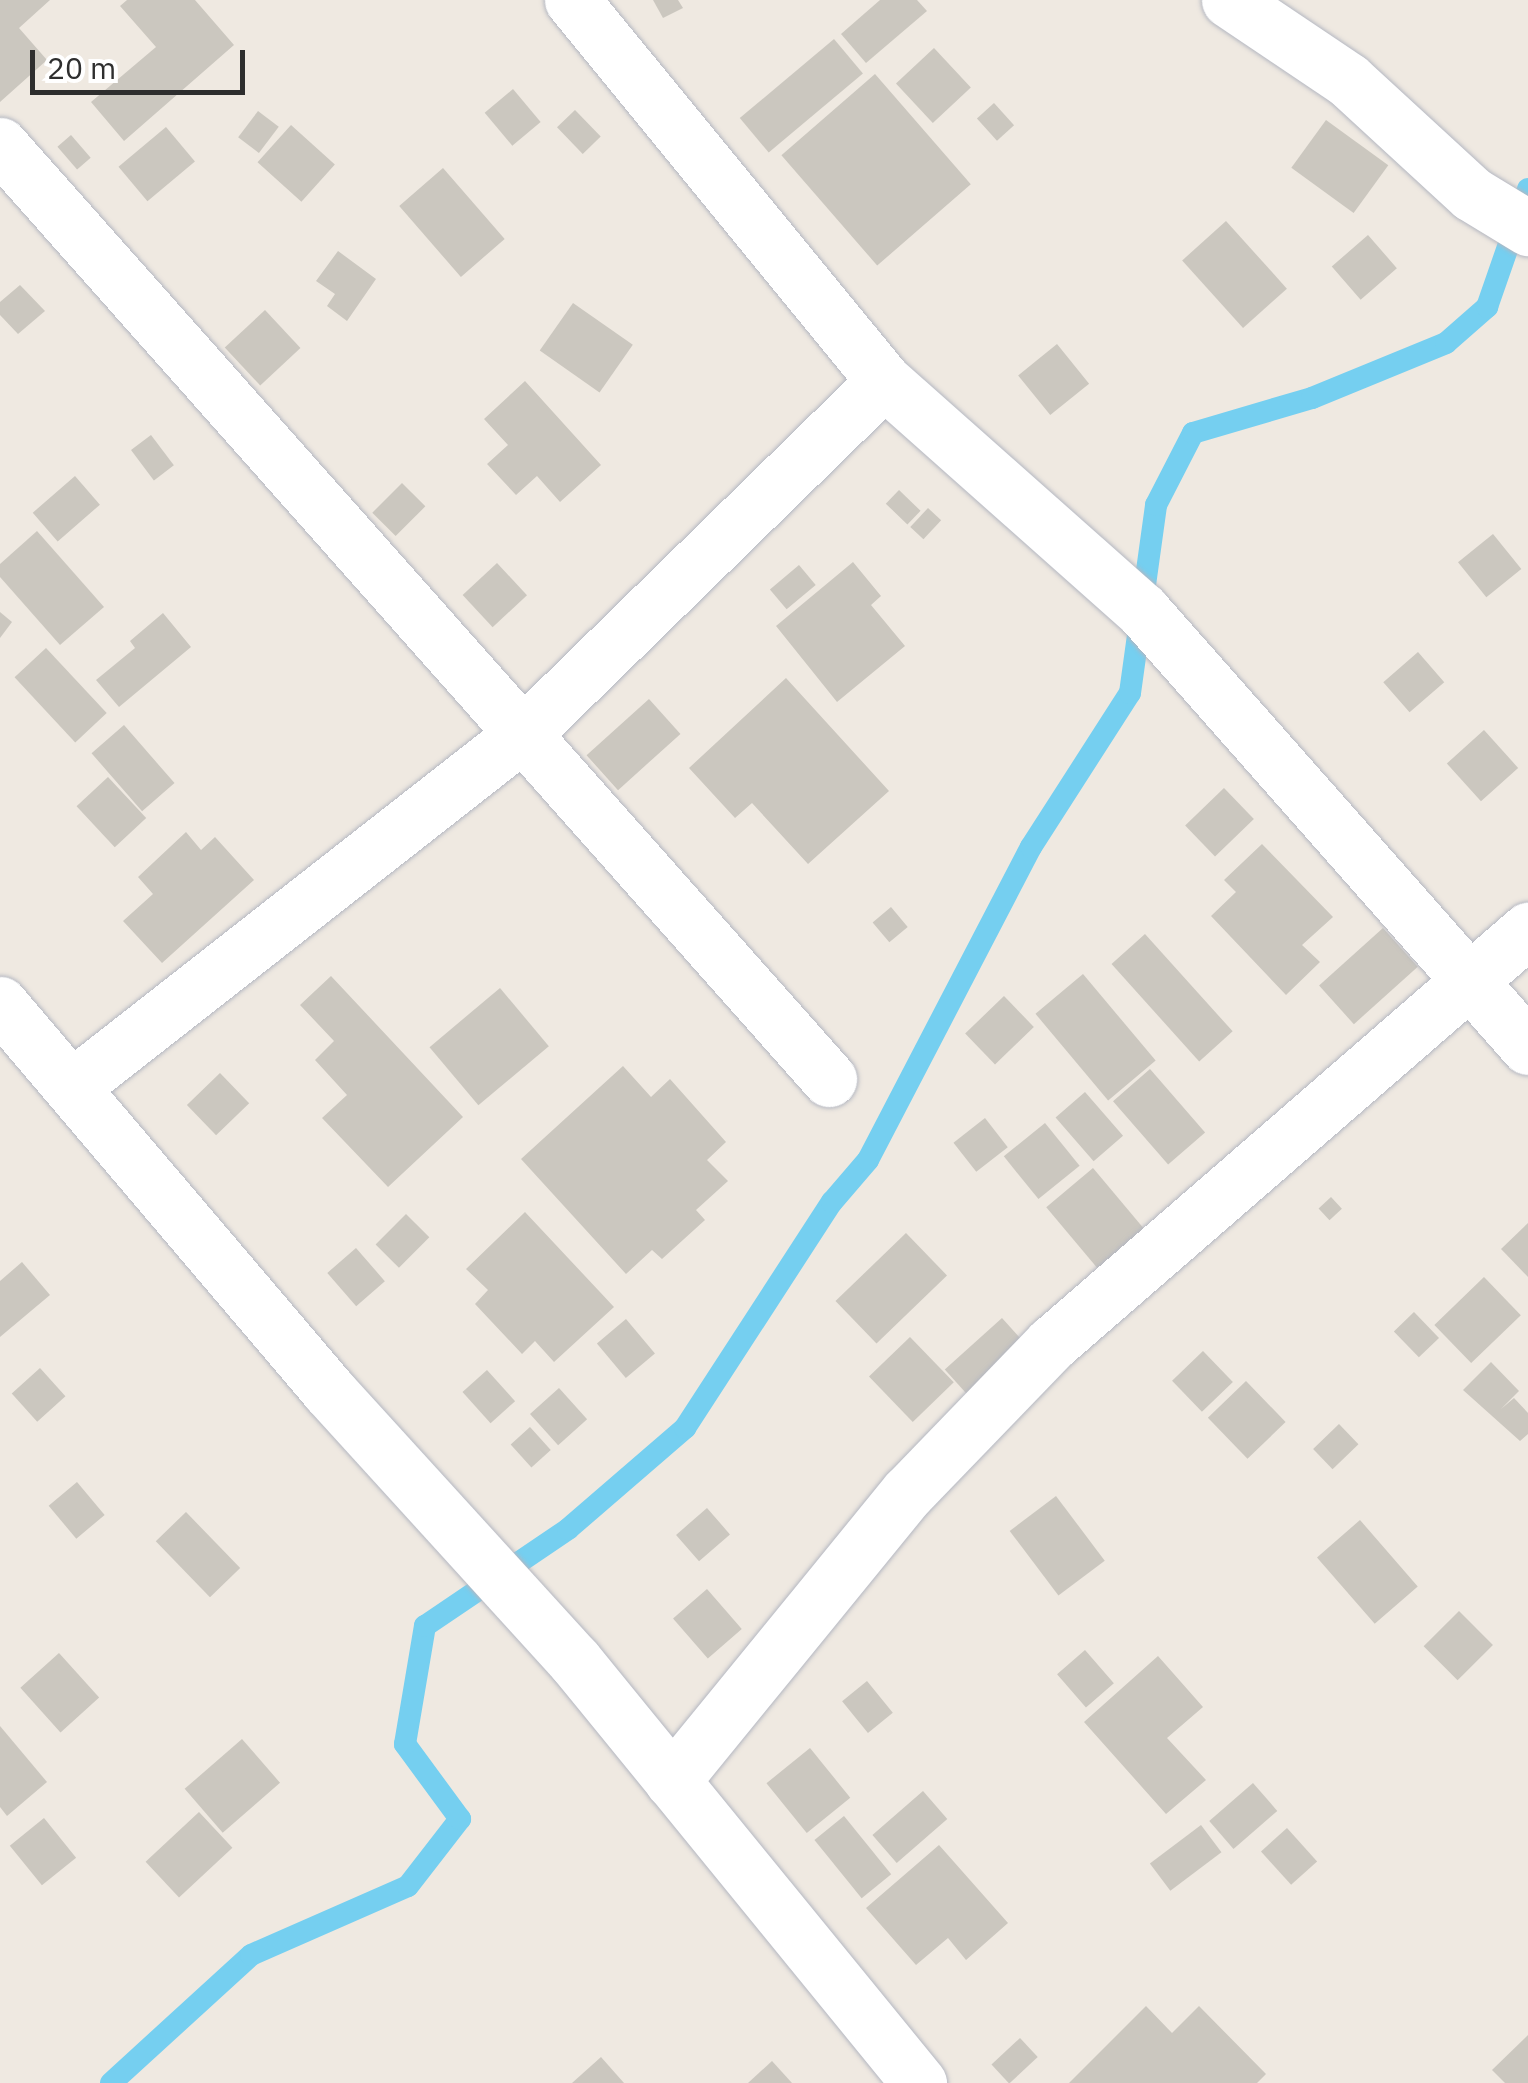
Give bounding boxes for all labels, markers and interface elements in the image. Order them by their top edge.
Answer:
scale bar [35,30,250,92]
text: 20 m [47,48,116,87]

